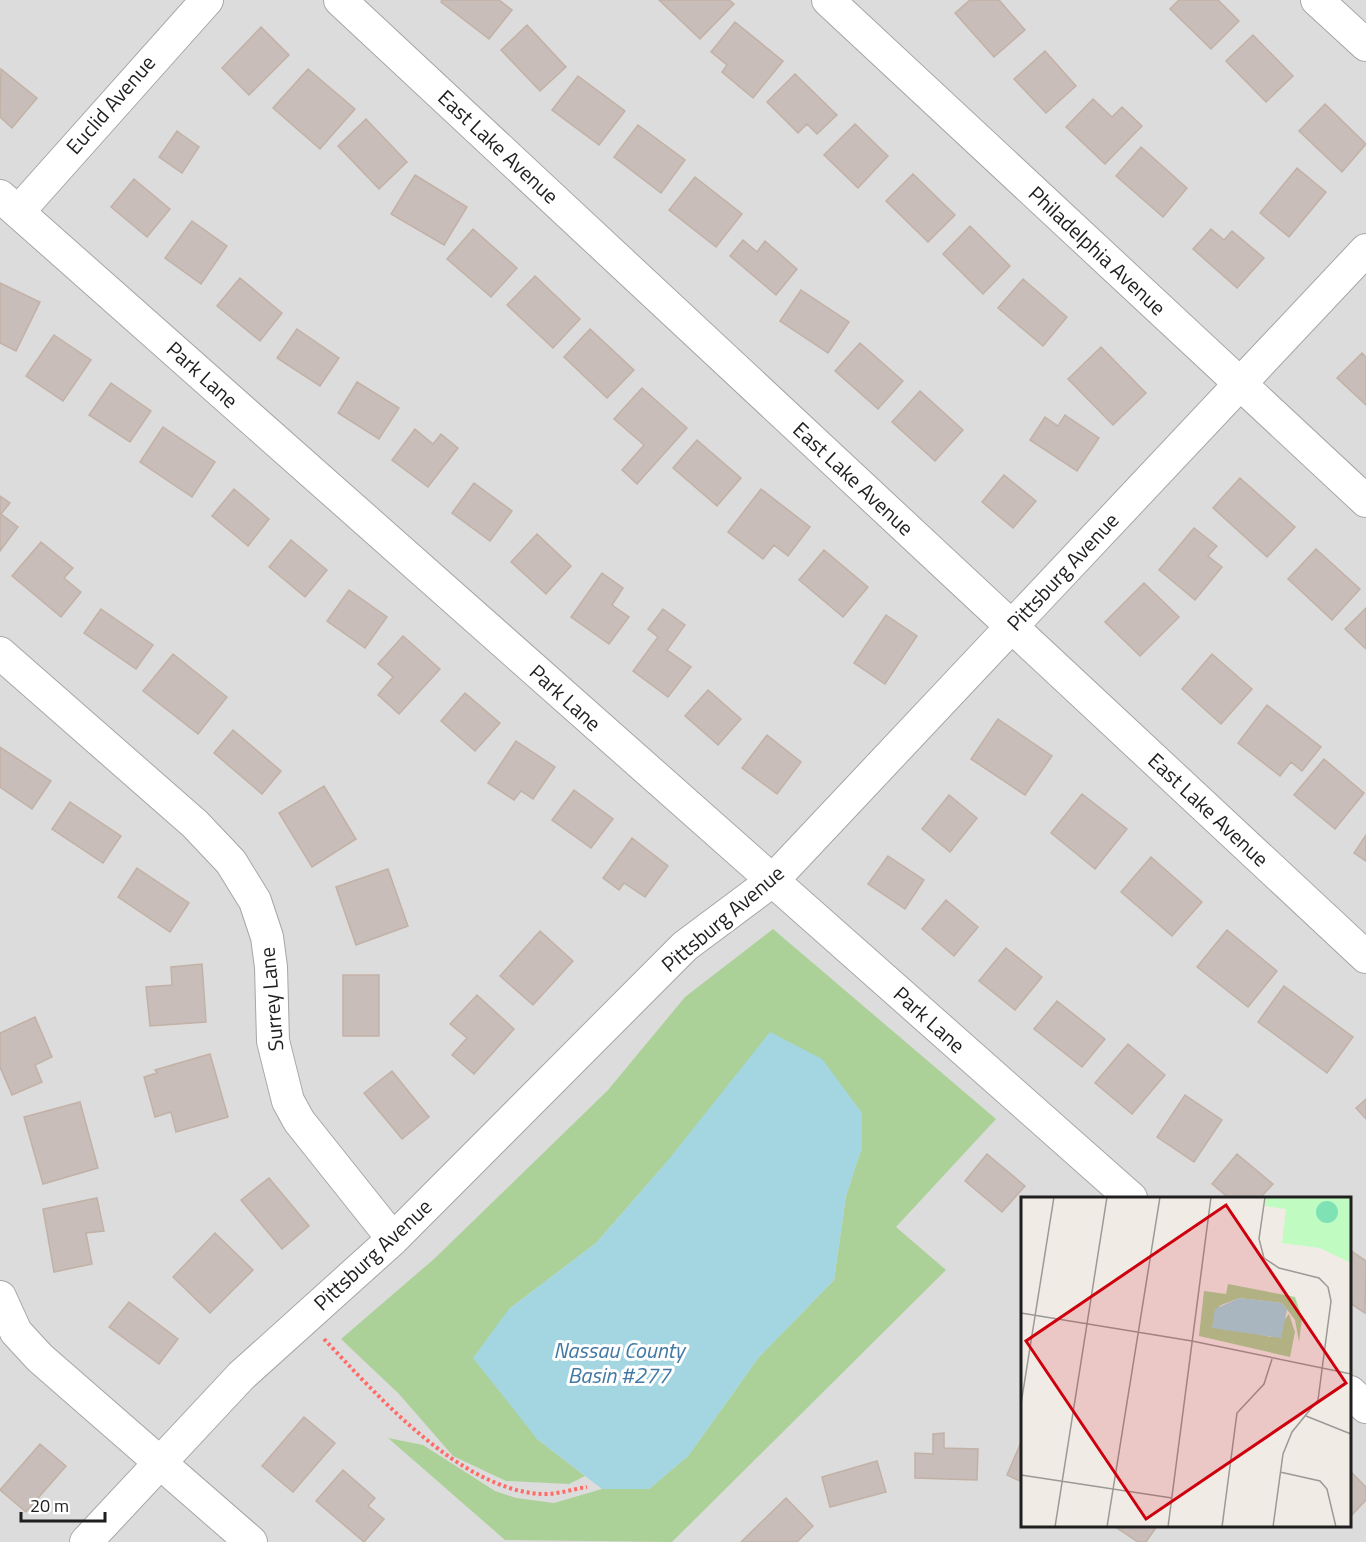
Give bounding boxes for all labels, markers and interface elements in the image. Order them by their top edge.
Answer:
street label: Euclid Avenue [58,48,163,161]
street label: East Lake Avenue [431,82,566,211]
street label: Philadelphia Avenue [1022,178,1174,323]
street label: Park Lane [160,333,246,415]
street label: East Lake Avenue [786,414,921,543]
street label: Pittsburg Avenue [999,505,1126,638]
street label: Park Lane [523,656,609,738]
street label: East Lake Avenue [1141,745,1276,874]
street label: Pittsburg Avenue [654,857,791,979]
street label: Surrey Lane [251,946,291,1053]
street label: Park Lane [887,978,973,1060]
street label: Pittsburg Avenue [306,1191,439,1318]
inset map [1021,1197,1351,1527]
water label: Nassau County Basin #277 [554,1333,687,1392]
scale bar [21,1485,105,1523]
text: 20 m [30,1492,69,1519]

